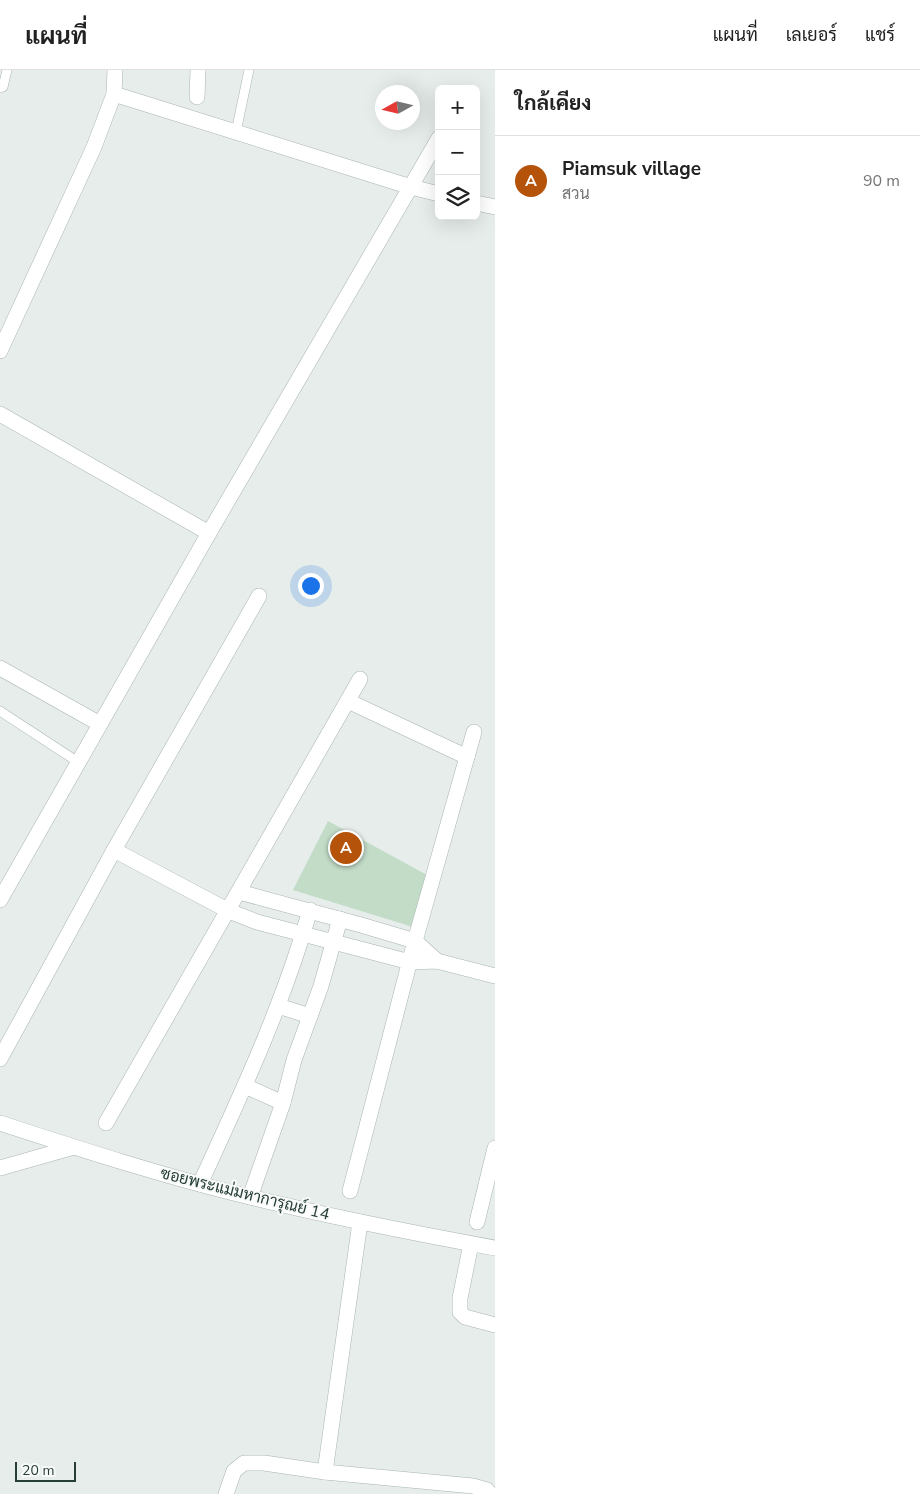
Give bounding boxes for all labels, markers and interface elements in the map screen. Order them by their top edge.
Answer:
text: แผนที่ [25,20,87,52]
text: แผนที่ [713,23,758,47]
text: เลเยอร์ [786,23,837,47]
text: แชร์ [865,23,895,47]
north arrow [375,85,420,130]
map controls [435,85,480,220]
button: + [435,85,480,130]
text: ใกล้เคียง [515,89,591,117]
button: − [435,130,480,175]
text: Piamsuk village [562,156,701,182]
text: A [525,170,537,192]
text: 90 m [863,170,900,192]
button: layers [435,175,480,220]
text: สวน [562,183,590,205]
your location [298,573,324,599]
pin: A [330,829,362,867]
street label: ซอยพระแม่มหาการุณย์ 14 [158,1160,333,1226]
scale bar [15,1459,76,1482]
text: 20 m [22,1461,54,1480]

